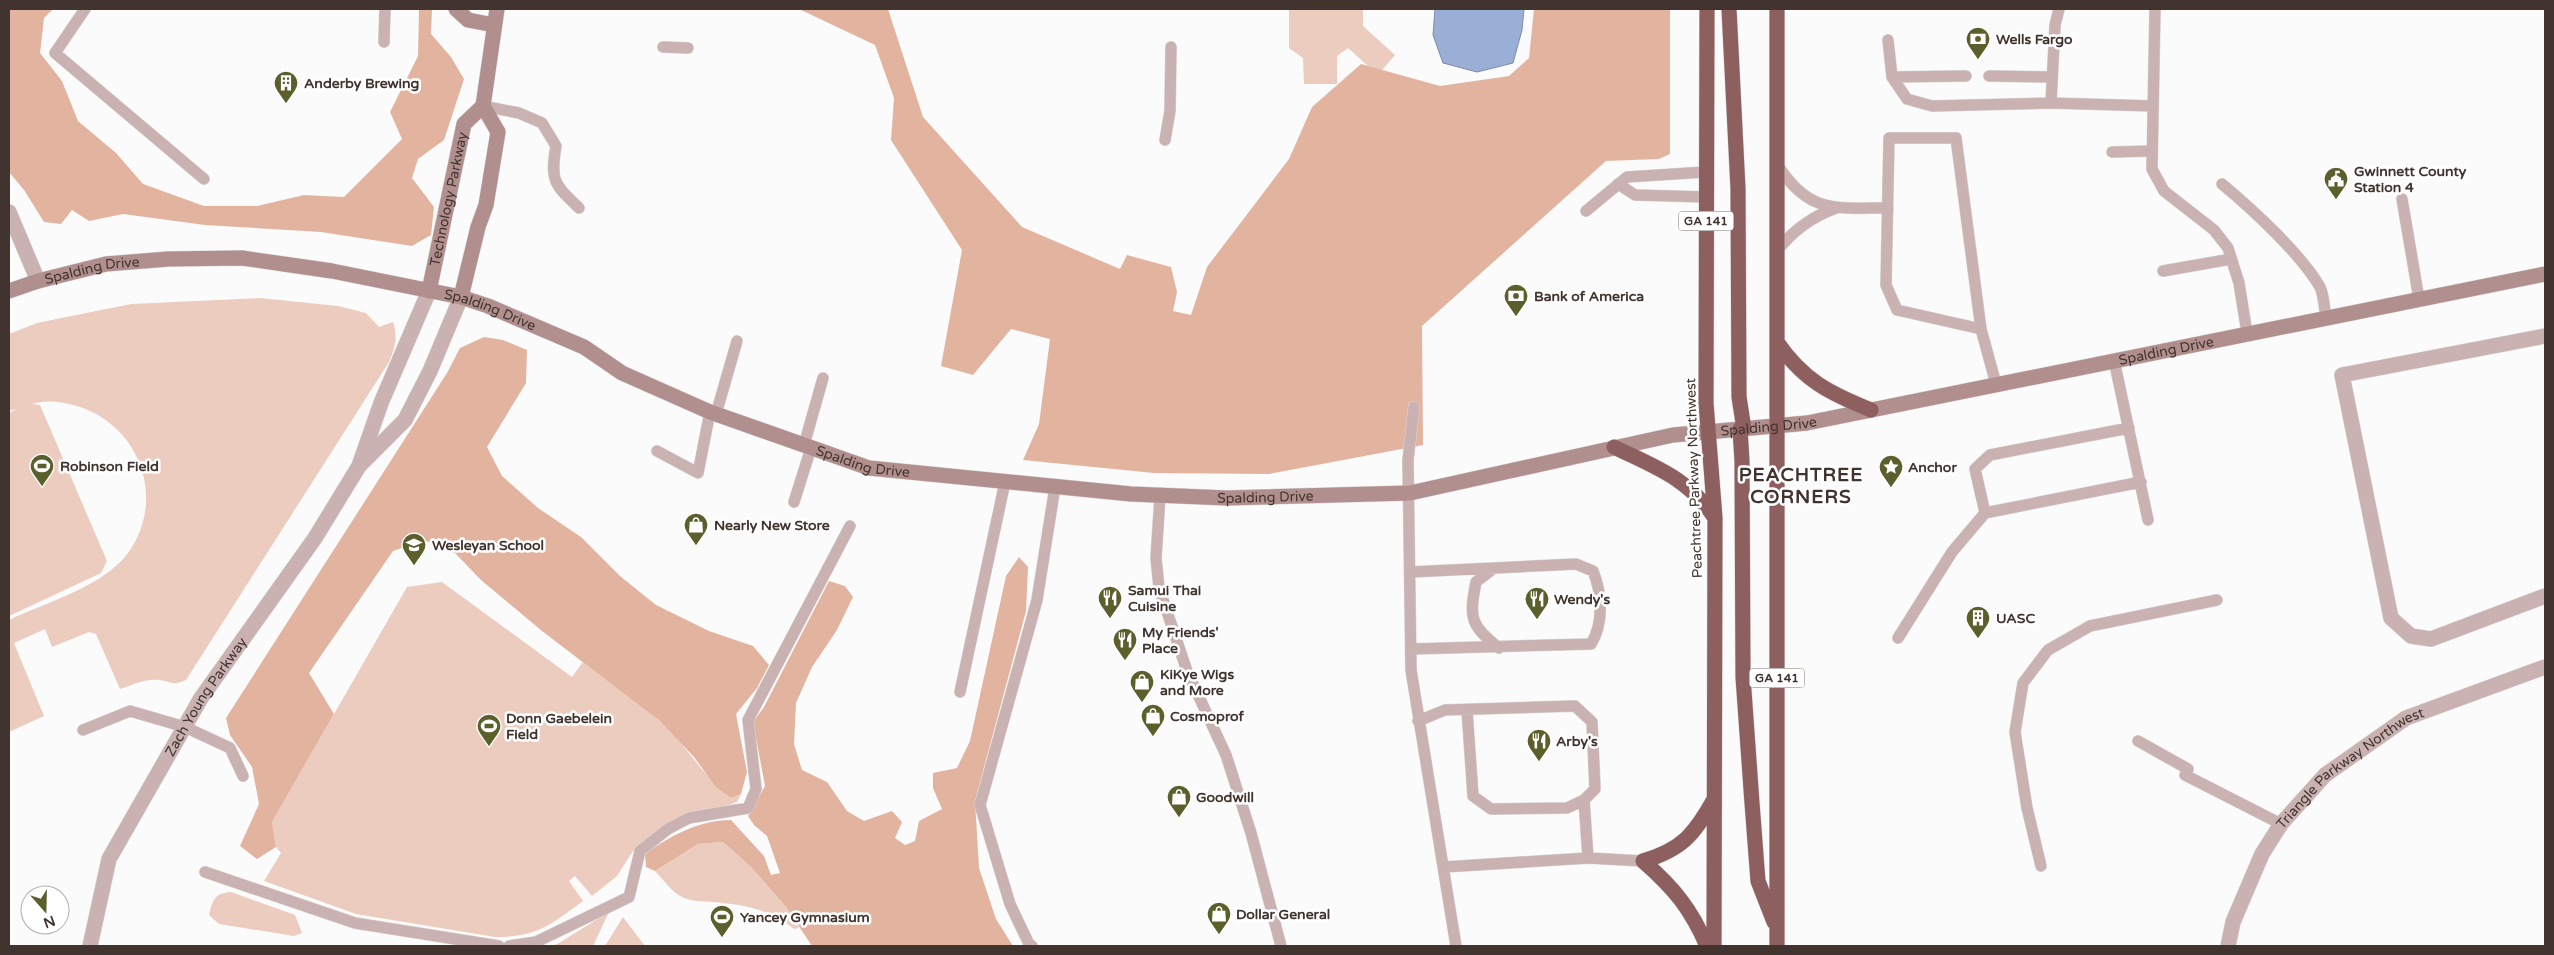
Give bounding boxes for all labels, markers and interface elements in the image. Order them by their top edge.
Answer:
bank icon: Wells Fargo [1965,26,1991,60]
place label: Wells Fargo [1996,31,2073,48]
building icon: Anderby Brewing [273,70,299,104]
place label: Anderby Brewing [304,75,420,92]
street label: Technology Parkway [426,130,471,268]
place label: Gwinnett County Station 4 [2354,163,2467,196]
public building icon: Gwinnett County Station 4 [2323,166,2349,200]
road number: GA 141 [1678,212,1734,230]
street label: Spalding Drive [43,253,140,288]
bank icon: Bank of America [1503,283,1529,317]
street label: Spalding Drive [443,285,539,334]
place label: Bank of America [1534,288,1644,305]
street label: Spalding Drive [2117,333,2215,368]
street label: Peachtree Parkway Northwest [1682,377,1706,578]
street label: Spalding Drive [1720,413,1818,439]
street label: Spalding Drive [814,442,911,481]
sports icon: Robinson Field [29,453,55,487]
place icon: Anchor [1878,454,1904,488]
place label: Robinson Field [60,458,159,475]
place label: Anchor [1908,459,1957,476]
district label: PEACHTREE CORNERS [1739,464,1863,508]
street label: Spalding Drive [1217,487,1314,507]
shop icon: Nearly New Store [683,512,709,546]
place label: Nearly New Store [714,517,830,534]
school or university icon: Wesleyan School [401,532,427,566]
place label: Wesleyan School [432,537,544,554]
place label: Samui Thai Cuisine [1128,582,1201,615]
restaurant icon: Samui Thai Cuisine [1097,585,1123,619]
restaurant icon: Wendy's [1524,586,1550,620]
place label: Wendy's [1554,591,1610,608]
building icon: UASC [1965,605,1991,639]
place label: UASC [1996,610,2035,627]
place label: My Friends' Place [1142,624,1219,657]
restaurant icon: My Friends' Place [1112,627,1138,661]
street label: Zach Young Parkway [161,633,250,759]
place label: KiKye Wigs and More [1160,666,1234,699]
road number: GA 141 [1750,668,1804,688]
shop icon: KiKye Wigs and More [1129,669,1155,703]
shop icon: Cosmoprof [1140,703,1166,737]
street label: Triangle Parkway Northwest [2273,703,2427,832]
place label: Cosmoprof [1170,708,1245,725]
place label: Donn Gaebelein Field [506,710,612,743]
sports icon: Donn Gaebelein Field [476,713,502,747]
restaurant icon: Arby's [1526,728,1552,762]
place label: Arby's [1556,733,1598,750]
shop icon: Goodwill [1166,784,1192,818]
place label: Goodwill [1196,789,1254,806]
north arrow [20,885,70,935]
shop icon: Dollar General [1206,901,1232,935]
sports icon: Yancey Gymnasium [709,904,735,938]
place label: Dollar General [1236,906,1330,923]
place label: Yancey Gymnasium [740,909,870,926]
text: N [41,912,57,932]

